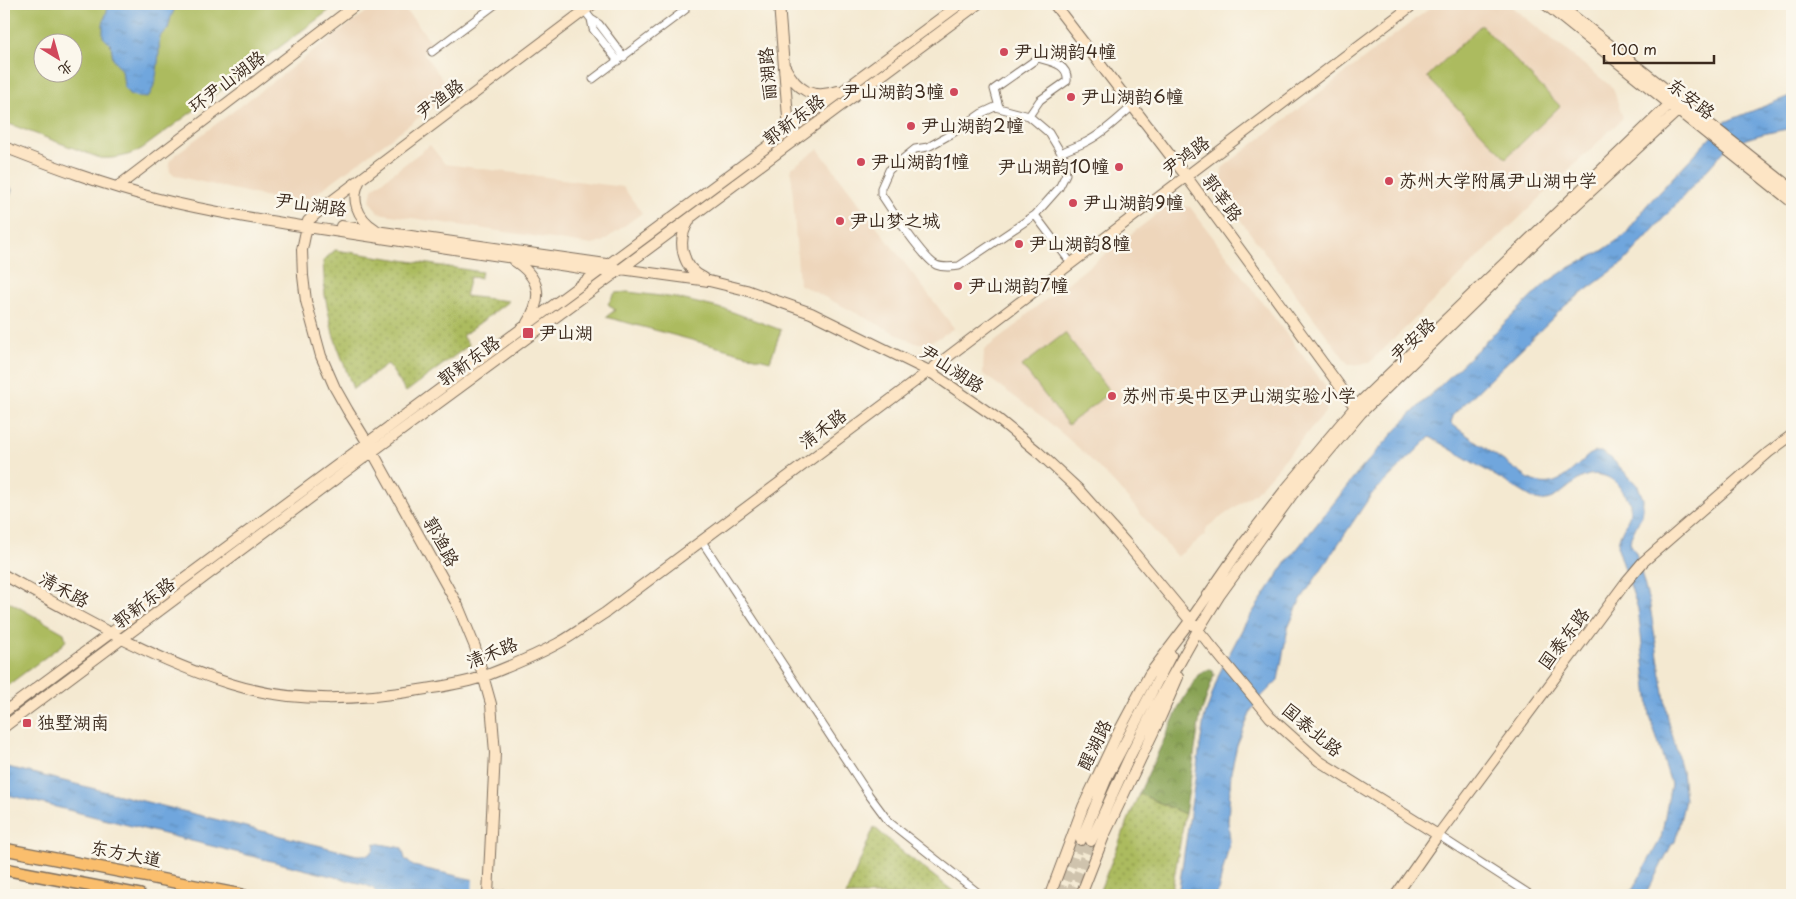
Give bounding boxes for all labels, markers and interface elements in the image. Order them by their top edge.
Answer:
north arrow [32,32,82,82]
scale bar [1604,32,1714,64]
place label: 尹山湖韵4幢 [1014,37,1116,64]
text: 100 m [1611,37,1657,60]
street label: 环尹山湖路 [182,43,270,119]
street label: 丽湖路 [751,46,782,102]
marker: 尹山湖韵4幢 [998,46,1010,58]
text: 北 [54,56,78,81]
street label: 尹渔路 [409,71,469,125]
street label: 东安路 [1662,71,1722,125]
place label: 尹山湖韵3幢 [842,77,944,104]
place label: 尹山湖韵6幢 [1081,82,1184,109]
street label: 郭新东路 [756,86,830,151]
marker: 尹山湖韵3幢 [948,86,960,98]
marker: 尹山湖韵6幢 [1065,91,1077,103]
place label: 尹山湖韵2幢 [921,111,1024,138]
marker: 尹山湖韵2幢 [905,120,917,132]
street label: 尹鸿路 [1155,128,1215,182]
place label: 尹山湖韵1幢 [871,147,969,174]
place label: 尹山湖韵10幢 [998,152,1109,179]
marker: 尹山湖韵1幢 [855,156,867,168]
marker: 尹山湖韵10幢 [1113,161,1125,173]
place label: 苏州大学附属尹山湖中学 [1399,166,1597,193]
street label: 郭莘路 [1196,167,1250,227]
marker: 苏州大学附属尹山湖中学 [1383,175,1395,187]
street label: 尹山湖路 [274,185,349,222]
place label: 尹山湖韵9幢 [1083,188,1184,215]
marker: 尹山湖韵9幢 [1067,197,1079,209]
place label: 尹山梦之城 [850,206,940,233]
marker: 尹山梦之城 [834,215,846,227]
place label: 尹山湖韵8幢 [1029,229,1130,256]
marker: 尹山湖韵8幢 [1013,238,1025,250]
place label: 尹山湖韵7幢 [968,271,1068,298]
marker: 尹山湖韵7幢 [952,280,964,292]
street label: 尹安路 [1383,310,1441,367]
place label: 尹山湖 [539,318,593,345]
marker: 尹山湖 [521,326,535,340]
street label: 郭新东路 [431,328,505,392]
street label: 尹山湖路 [915,337,990,399]
place label: 苏州市吴中区尹山湖实验小学 [1122,381,1356,408]
marker: 苏州市吴中区尹山湖实验小学 [1106,390,1118,402]
street label: 清禾路 [792,401,852,455]
street label: 郭渔路 [417,511,467,571]
street label: 清禾路 [35,564,95,614]
street label: 郭新东路 [106,569,180,634]
street label: 国泰东路 [1530,601,1595,675]
street label: 清禾路 [461,629,522,674]
street label: 国泰北路 [1277,695,1349,762]
place label: 独墅湖南 [37,708,109,735]
street label: 醒湖路 [1070,714,1118,775]
marker: 独墅湖南 [21,717,33,729]
street label: 东方大道 [88,832,164,873]

